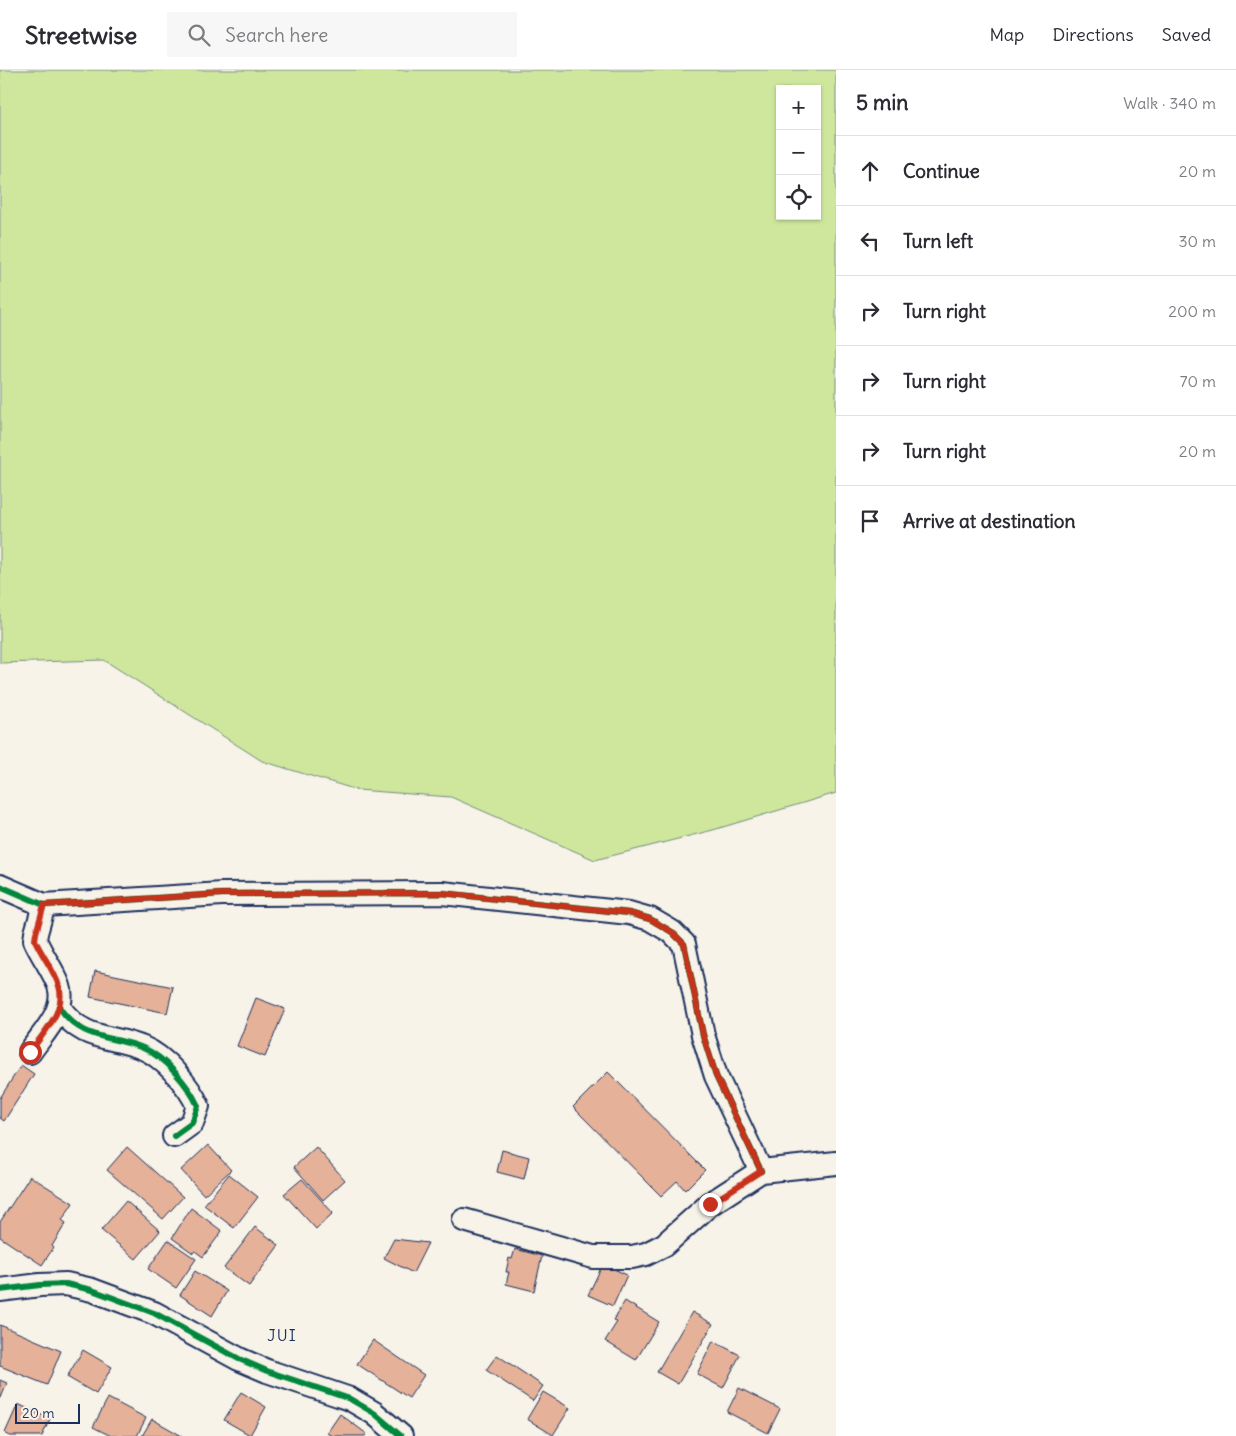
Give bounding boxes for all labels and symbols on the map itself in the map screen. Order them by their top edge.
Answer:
route start [19,1041,42,1064]
route end [699,1193,722,1216]
district label: JUI [267,1325,297,1345]
scale bar [15,1401,80,1424]

